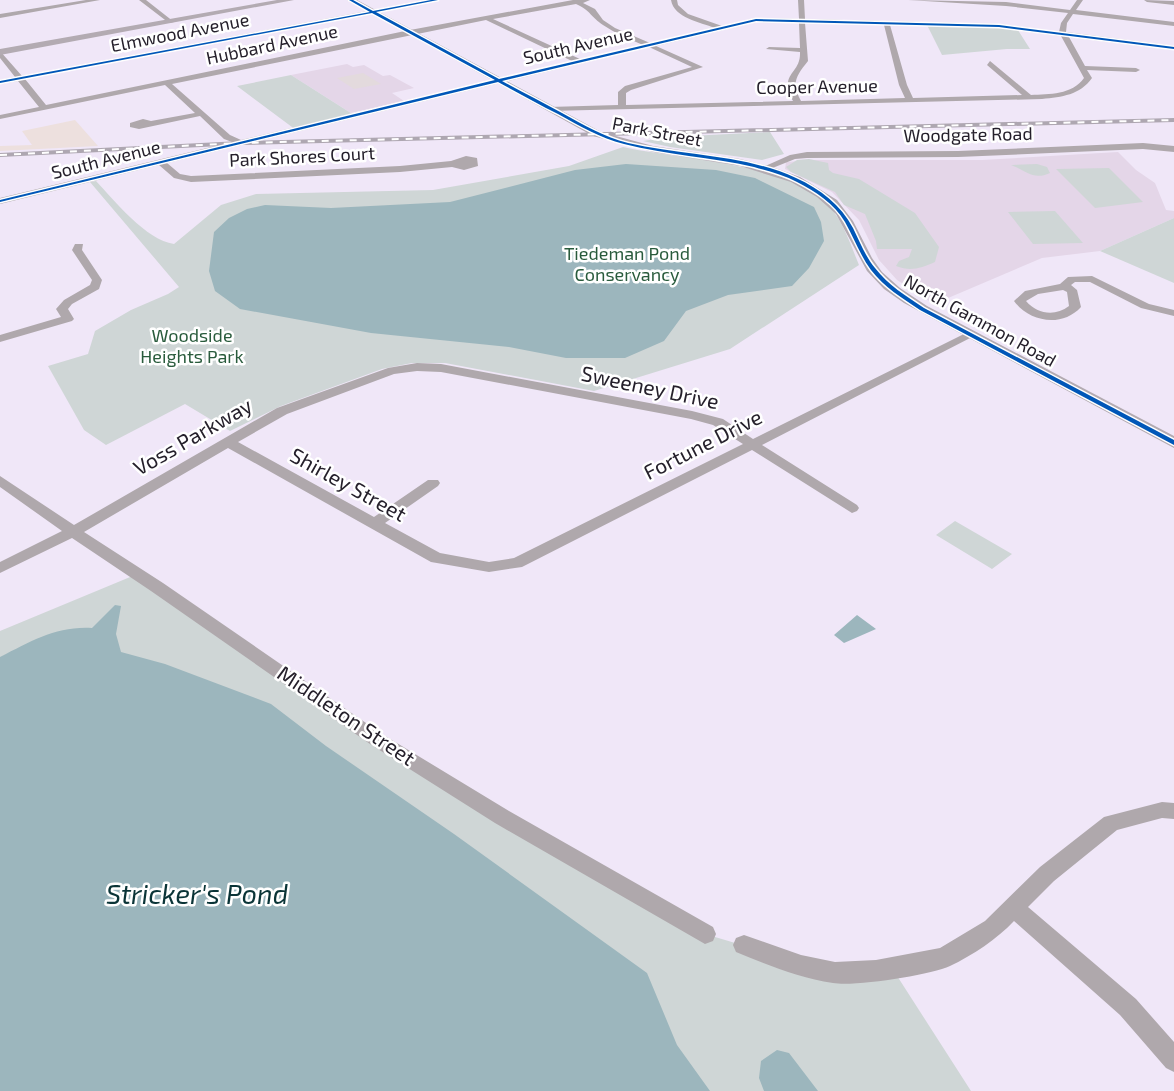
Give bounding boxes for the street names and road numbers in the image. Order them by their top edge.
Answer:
street label: Elmwood Avenue [109,8,251,56]
street label: Hubbard Avenue [204,19,340,69]
street label: South Avenue [521,22,635,68]
street label: Cooper Avenue [756,74,878,98]
street label: Park Street [611,112,704,150]
street label: Woodgate Road [903,122,1033,146]
street label: South Avenue [49,135,163,183]
street label: Park Shores Court [228,141,376,171]
street label: North Gammon Road [901,269,1060,371]
street label: Sweeney Drive [579,360,721,413]
street label: Voss Parkway [129,392,256,480]
street label: Fortune Drive [639,403,766,484]
street label: Shirley Street [286,442,411,526]
street label: Middleton Street [273,660,420,770]

